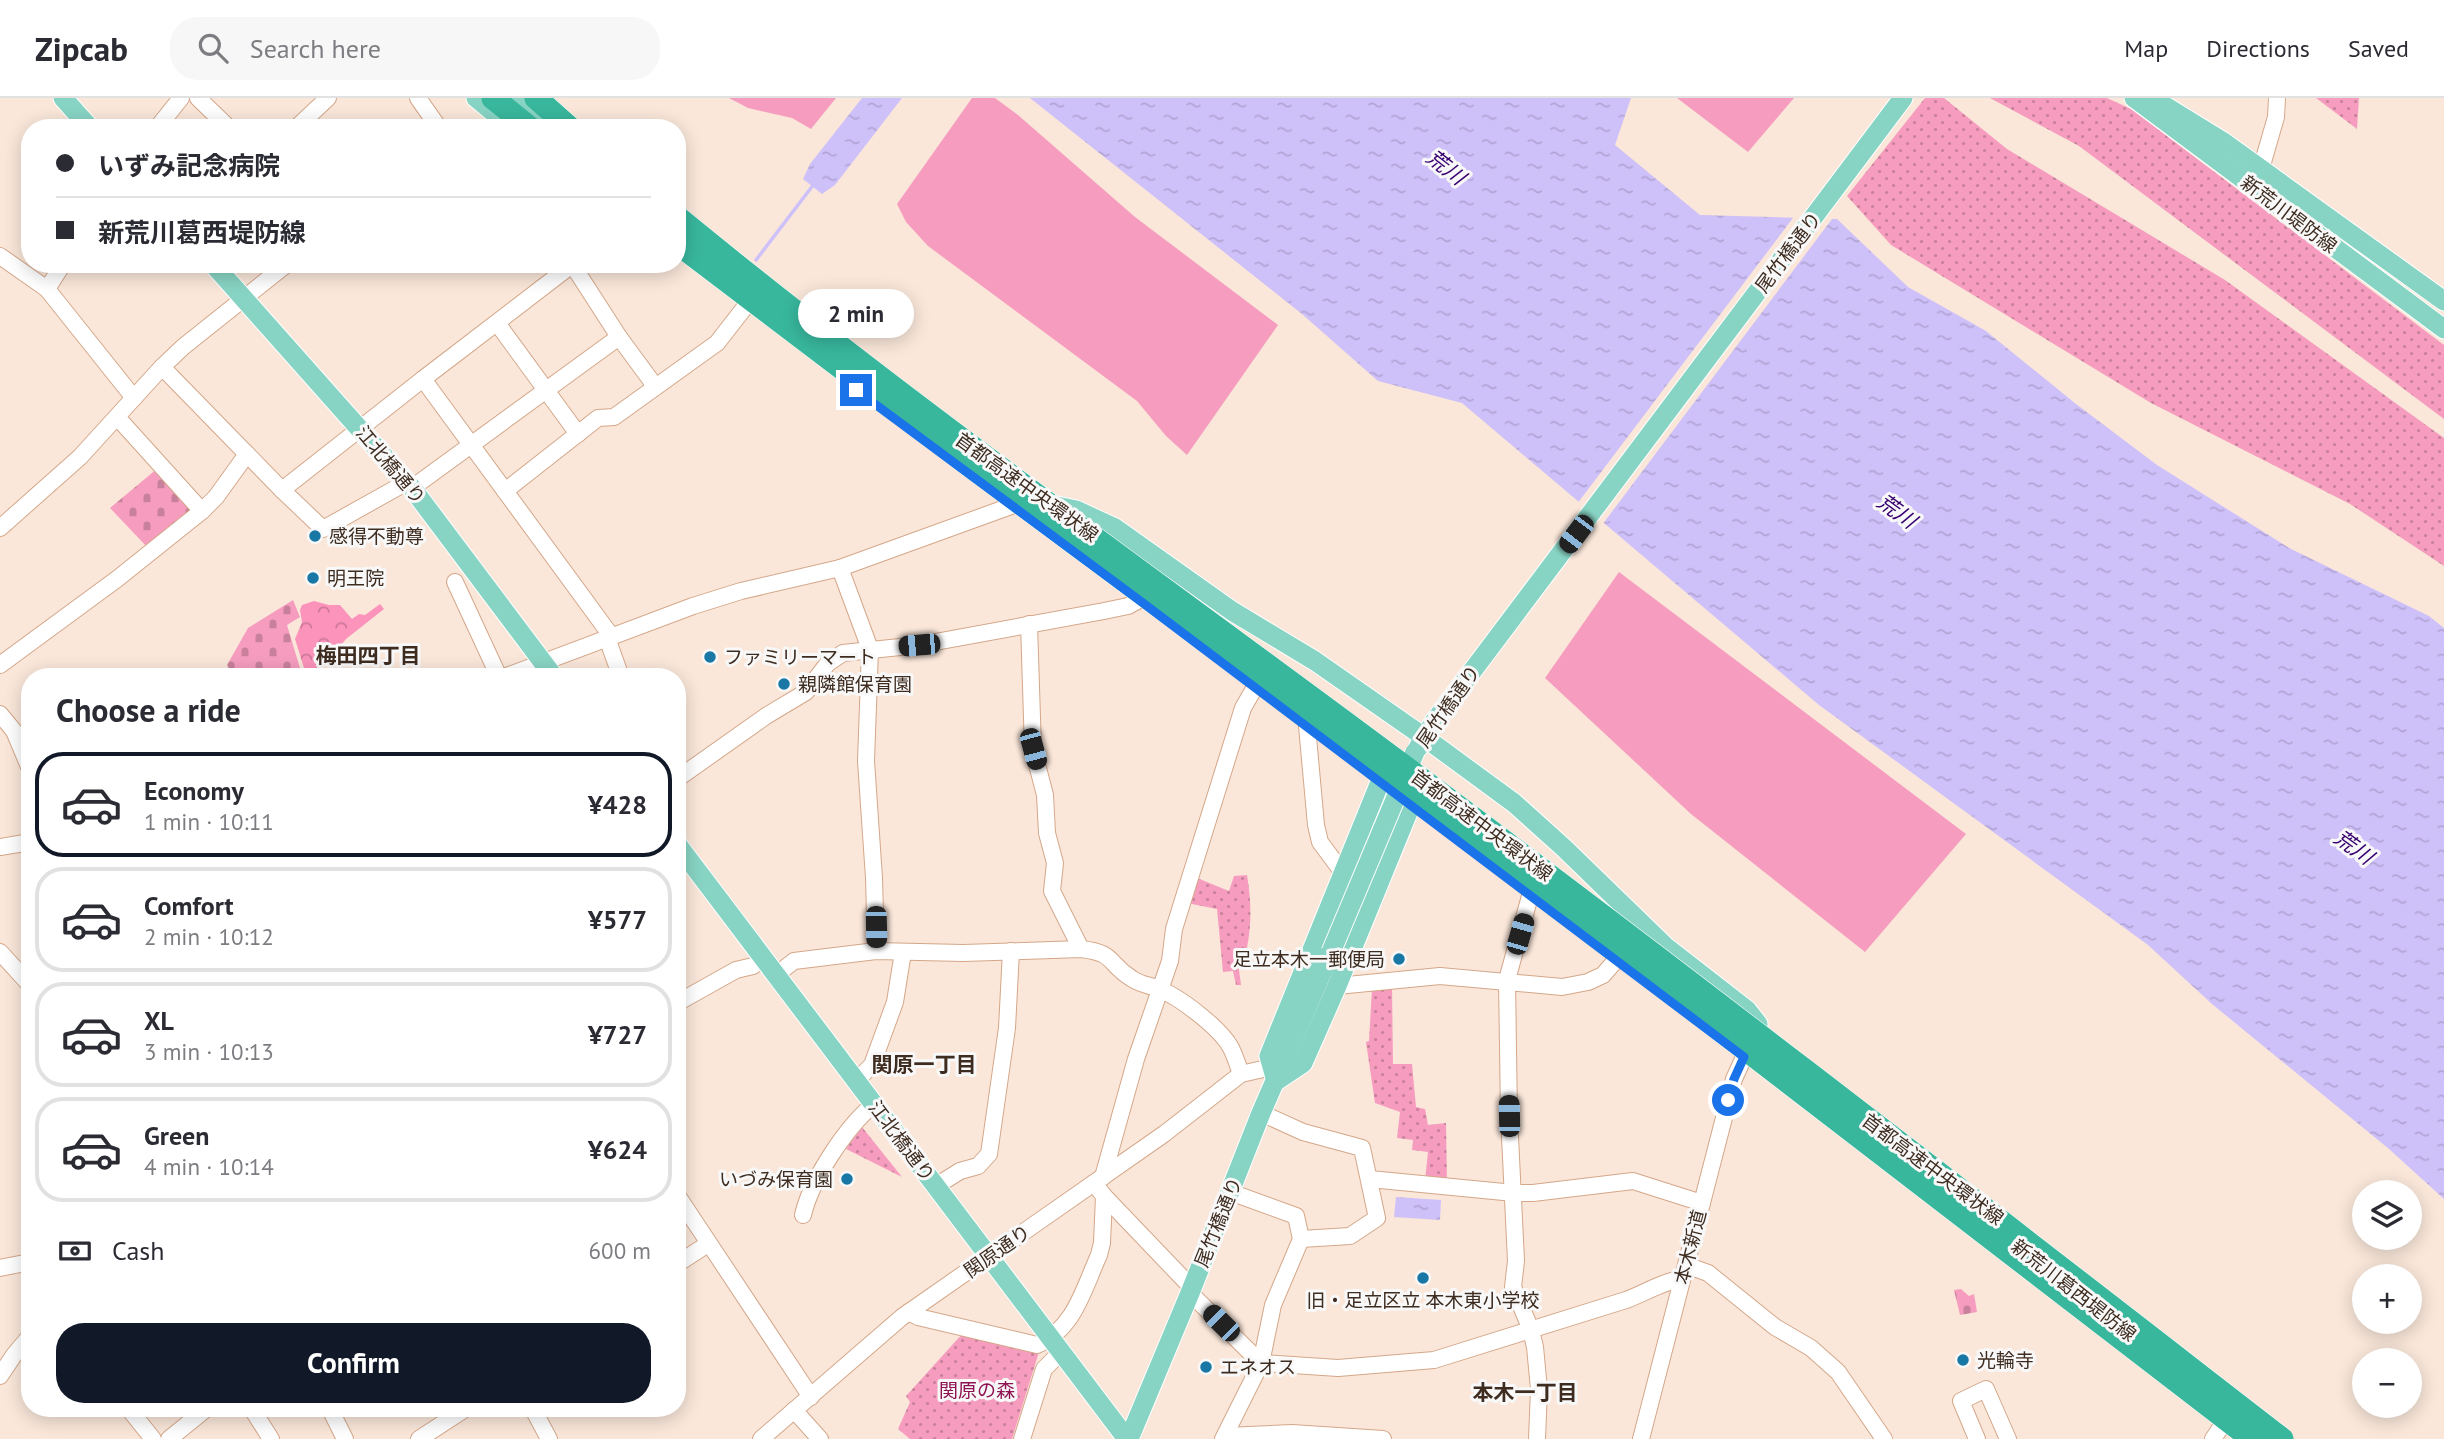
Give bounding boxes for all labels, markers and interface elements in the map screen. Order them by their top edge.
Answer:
search box [170,17,660,80]
text: Zipcab [35,27,128,70]
icon: search [194,29,232,67]
text: Search here [250,32,381,65]
text: Map [2124,33,2168,64]
text: Directions [2206,33,2310,64]
text: Saved [2348,33,2409,64]
water label: 荒川 [1421,143,1472,192]
text: いずみ記念病院 [98,149,280,182]
street label: 新荒川堤防線 [2236,170,2342,258]
street label: 尾竹橋通り [1750,207,1826,297]
text: 新荒川葛西堤防線 [98,216,306,249]
callout: 2 min [798,288,914,338]
text: 2 min [828,299,884,328]
route end [840,374,872,406]
street label: 江北橋通り [351,421,431,509]
street label: 首都高速中央環状線 [951,427,1103,547]
water label: 荒川 [1872,488,1924,535]
car [1555,511,1598,557]
place label: 感得不動尊 [329,524,424,548]
marker: 感得不動尊 [307,528,323,544]
place label: 明王院 [327,566,384,590]
marker: 明王院 [305,570,321,586]
car [898,633,941,657]
district label: 梅田四丁目 [316,642,421,669]
place label: ファミリーマート [724,645,876,669]
marker: ファミリーマート [702,649,718,665]
street label: 尾竹橋通り [1411,660,1485,752]
place label: 親隣館保育園 [798,672,912,696]
marker: 親隣館保育園 [776,676,792,692]
text: Choose a ride [56,689,241,731]
car [1018,726,1049,772]
street label: 首都高速中央環状線 [1406,764,1558,886]
icon: car [60,773,123,836]
text: Economy [144,774,244,807]
text: ¥428 [588,788,647,821]
text: 1 min · 10:11 [144,807,274,836]
water label: 荒川 [2329,824,2381,871]
icon: car [60,888,123,951]
text: Comfort [144,889,234,922]
text: ¥577 [588,903,647,936]
car [866,906,887,948]
car [1505,911,1536,957]
text: 2 min · 10:12 [144,922,274,951]
place label: 足立本木一郵便局 [1233,947,1385,971]
marker: 足立本木一郵便局 [1391,951,1407,967]
icon: car [60,1003,123,1066]
text: XL [144,1004,174,1037]
text: ¥727 [588,1018,647,1051]
text: 3 min · 10:13 [144,1037,274,1066]
district label: 関原一丁目 [872,1051,977,1078]
route start [1712,1084,1744,1116]
car [1499,1095,1520,1137]
street label: 江北橋通り [864,1096,940,1186]
street label: 首都高速中央環状線 [1857,1108,2009,1230]
icon: car [60,1118,123,1181]
text: Green [144,1119,209,1152]
text: ¥624 [588,1133,647,1166]
text: 4 min · 10:14 [144,1152,274,1181]
place label: いづみ保育園 [719,1167,833,1191]
marker: いづみ保育園 [839,1171,855,1187]
street label: 尾竹橋通り [1189,1173,1247,1271]
map controls [2352,1180,2422,1418]
button: layers [2352,1180,2422,1250]
street label: 本木新道 [1669,1207,1711,1287]
street label: 関原通り [959,1219,1035,1283]
icon: cash [56,1232,94,1270]
text: Cash [112,1234,164,1267]
street label: 新荒川葛西堤防線 [2007,1234,2141,1346]
text: 600 m [589,1236,651,1265]
button: + [2352,1264,2422,1334]
marker: 旧・足立区立 本木東小学校 [1415,1270,1431,1286]
place label: 旧・足立区立 本木東小学校 [1306,1288,1540,1312]
car [1199,1301,1244,1345]
button: Confirm [56,1323,651,1403]
place label: 光輪寺 [1977,1348,2034,1372]
button: − [2352,1348,2422,1418]
marker: 光輪寺 [1955,1352,1971,1368]
place label: エネオス [1220,1355,1296,1379]
marker: エネオス [1198,1359,1214,1375]
park label: 関原の森 [939,1378,1015,1402]
district label: 本木一丁目 [1473,1379,1578,1406]

